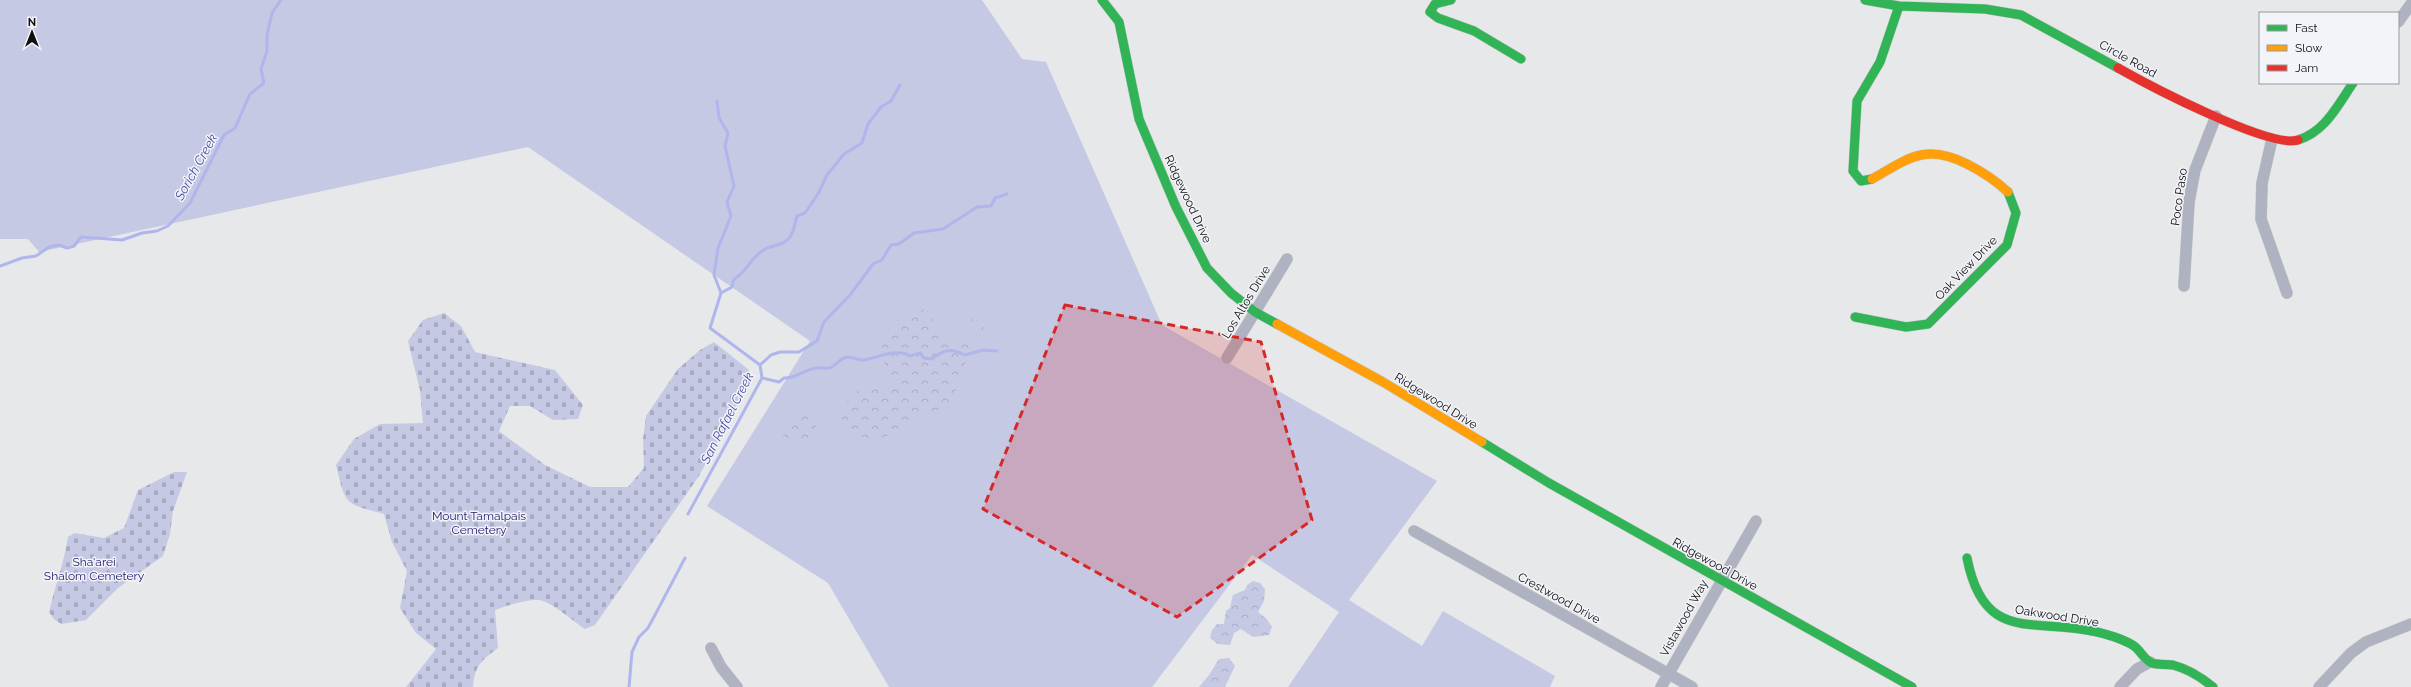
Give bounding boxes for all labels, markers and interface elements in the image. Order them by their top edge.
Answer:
north arrow [12,12,52,52]
legend [2259,12,2399,84]
text: N [28,16,36,29]
text: Fast [2295,21,2318,35]
street label: Circle Road [2097,37,2159,81]
text: Slow [2295,41,2322,55]
text: Jam [2295,61,2318,75]
water label: Sorich Creek [171,131,220,204]
street label: Ridgewood Drive [1162,153,1214,245]
street label: Poco Paso [2168,167,2190,227]
street label: Oak View Drive [1932,233,2000,303]
street label: Los Altos Drive [1219,263,1273,341]
water label: San Rafael Creek [697,370,756,467]
street label: Ridgewood Drive [1392,370,1480,432]
park label: Mount Tamalpais Cemetery [432,509,526,537]
street label: Ridgewood Drive [1670,535,1760,593]
park label: Sha'arei Shalom Cemetery [44,555,145,583]
street label: Crestwood Drive [1515,570,1603,626]
street label: Vistawood Way [1657,577,1711,659]
street label: Oakwood Drive [2014,602,2100,630]

